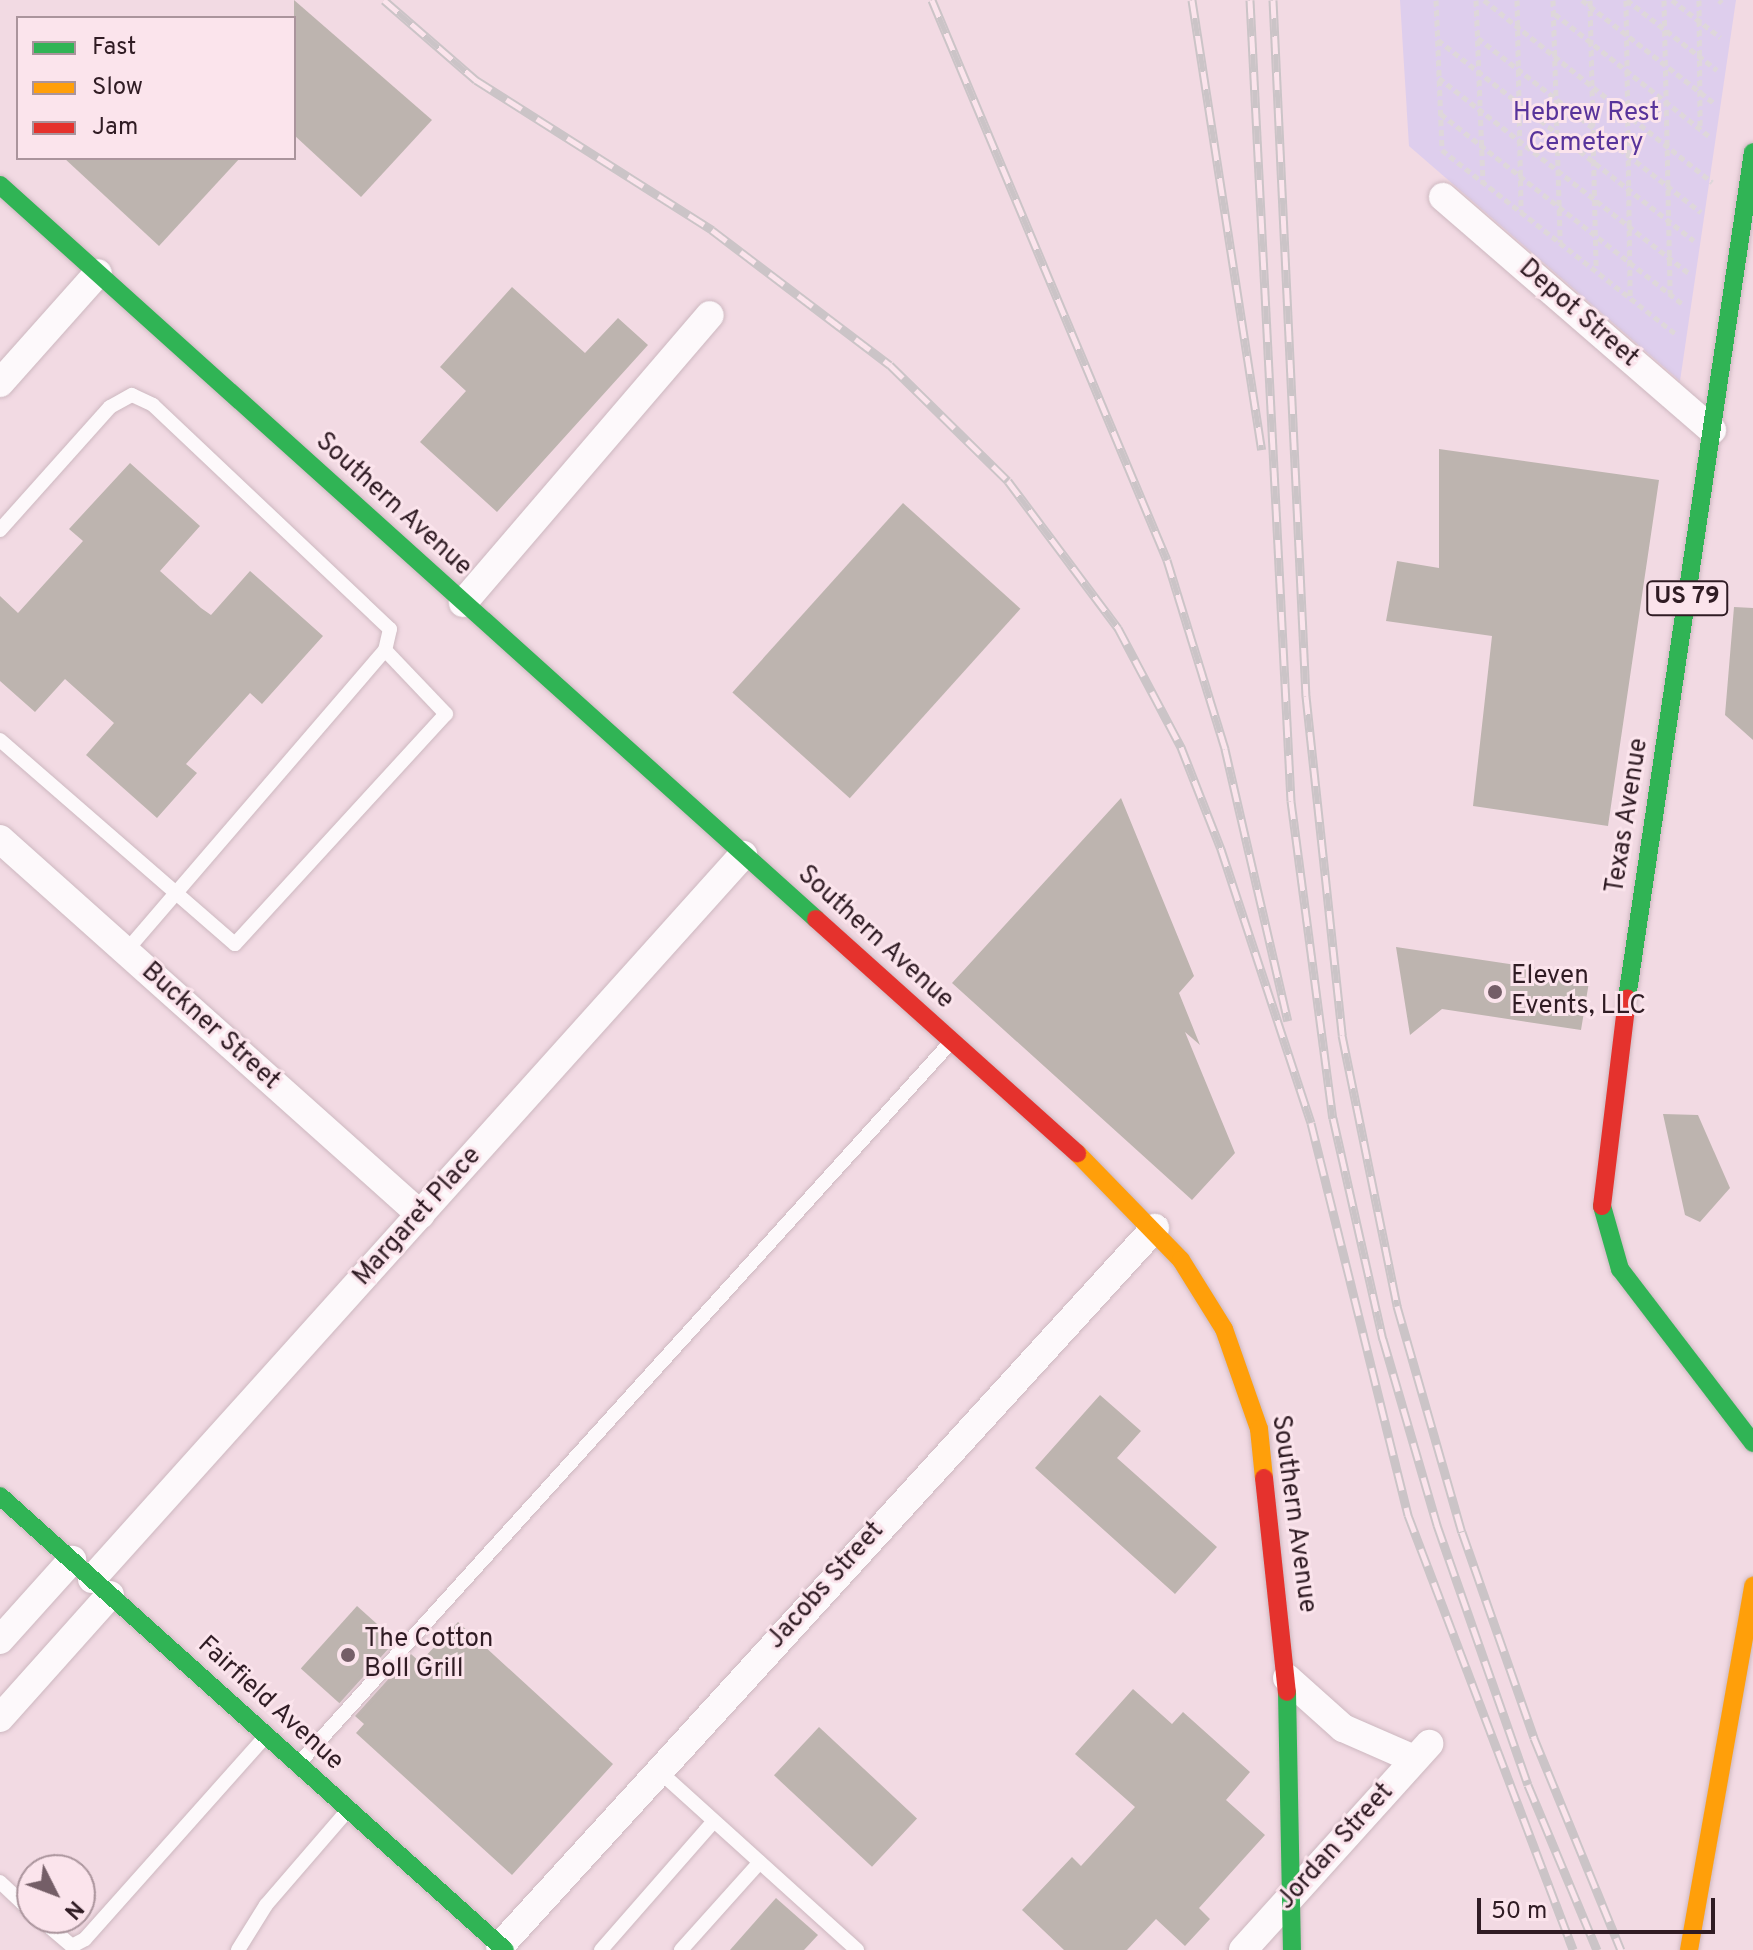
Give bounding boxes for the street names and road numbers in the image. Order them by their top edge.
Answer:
street label: Depot Street [1512,253,1644,375]
street label: Southern Avenue [308,426,478,584]
road number: US 79 [1645,578,1729,618]
street label: Texas Avenue [1600,736,1656,896]
street label: Southern Avenue [790,859,960,1017]
street label: Buckner Street [134,957,286,1097]
street label: Margaret Place [348,1141,488,1293]
street label: Southern Avenue [1264,1413,1322,1615]
street label: Jacobs Street [761,1516,891,1656]
street label: Fairfield Avenue [190,1630,350,1778]
street label: Jordan Street [1271,1777,1401,1917]

